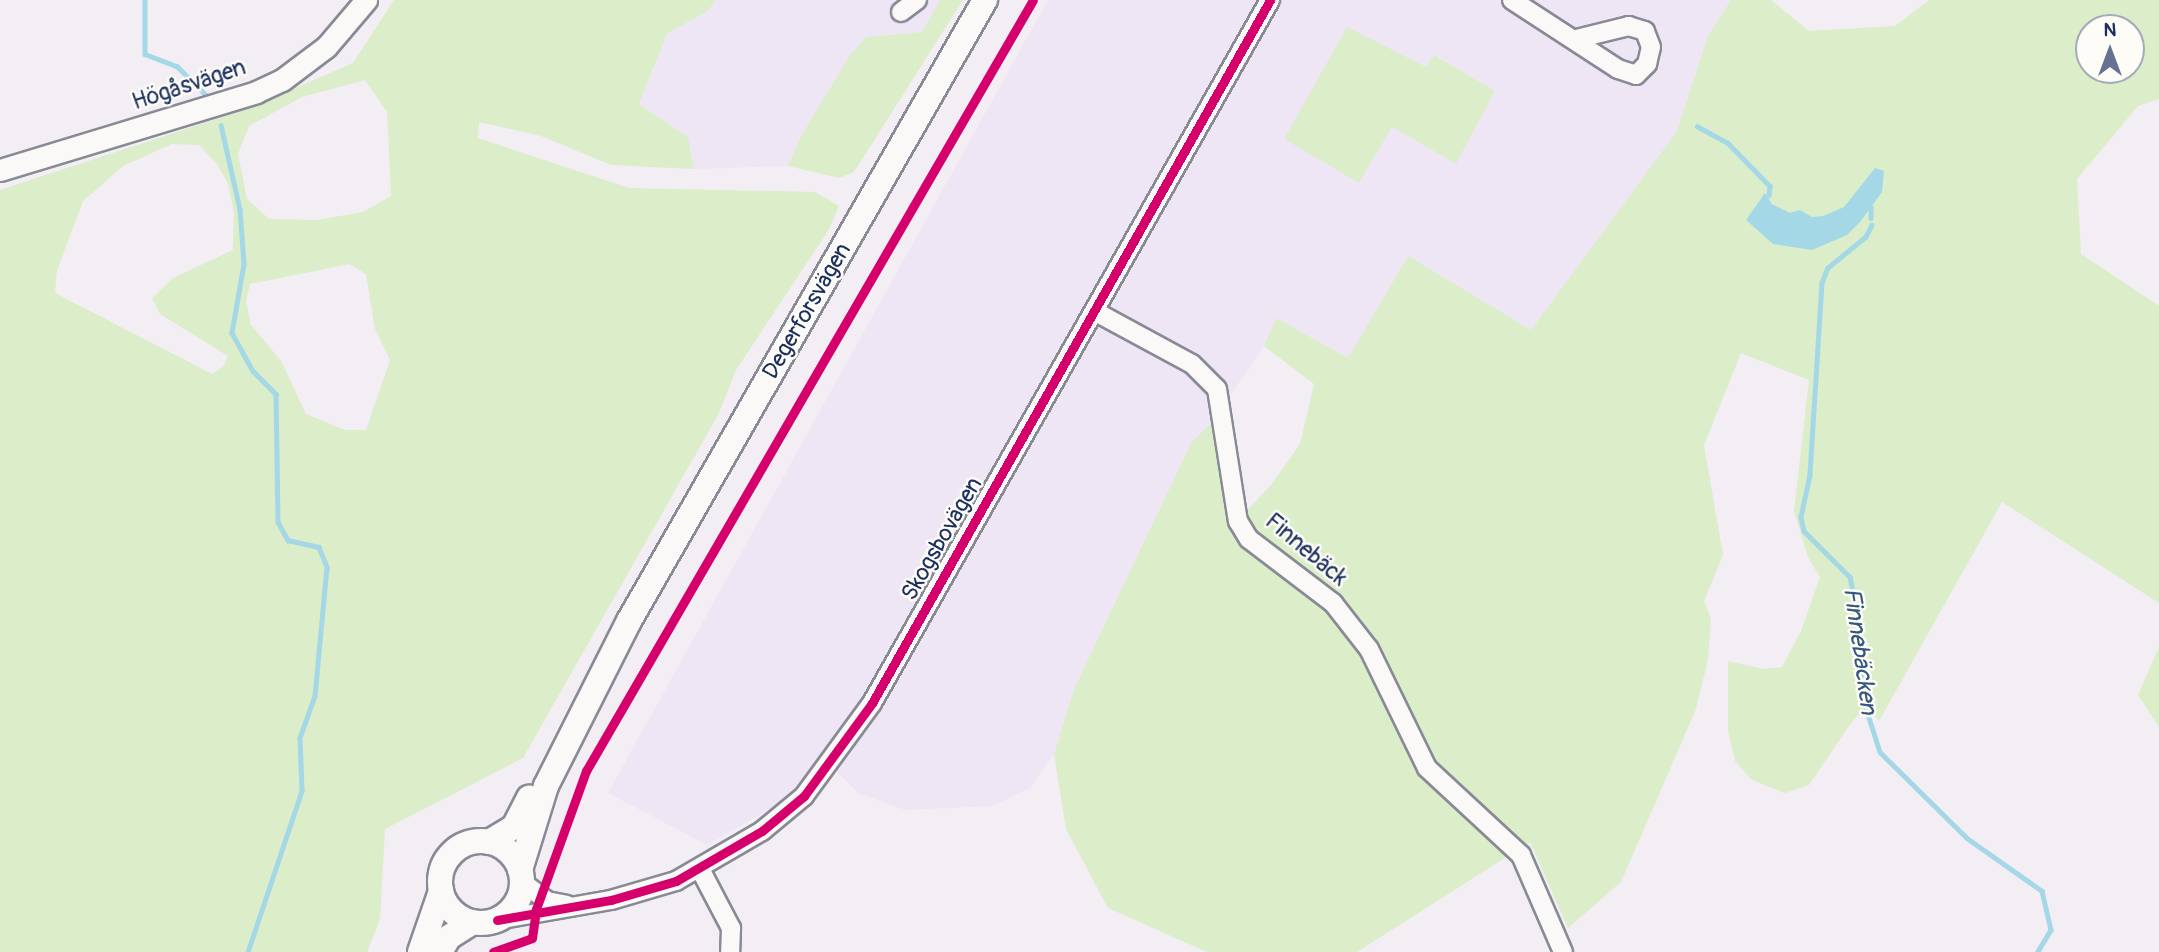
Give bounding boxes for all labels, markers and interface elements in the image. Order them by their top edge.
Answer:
north arrow [2075,14,2145,84]
text: N [2104,18,2116,42]
street label: Högåsvägen [129,54,249,116]
street label: Degerforsvägen [757,238,857,384]
street label: Skogsbovägen [896,473,988,605]
street label: Finnebäck [1259,508,1353,592]
water label: Finnebäcken [1837,586,1883,716]

